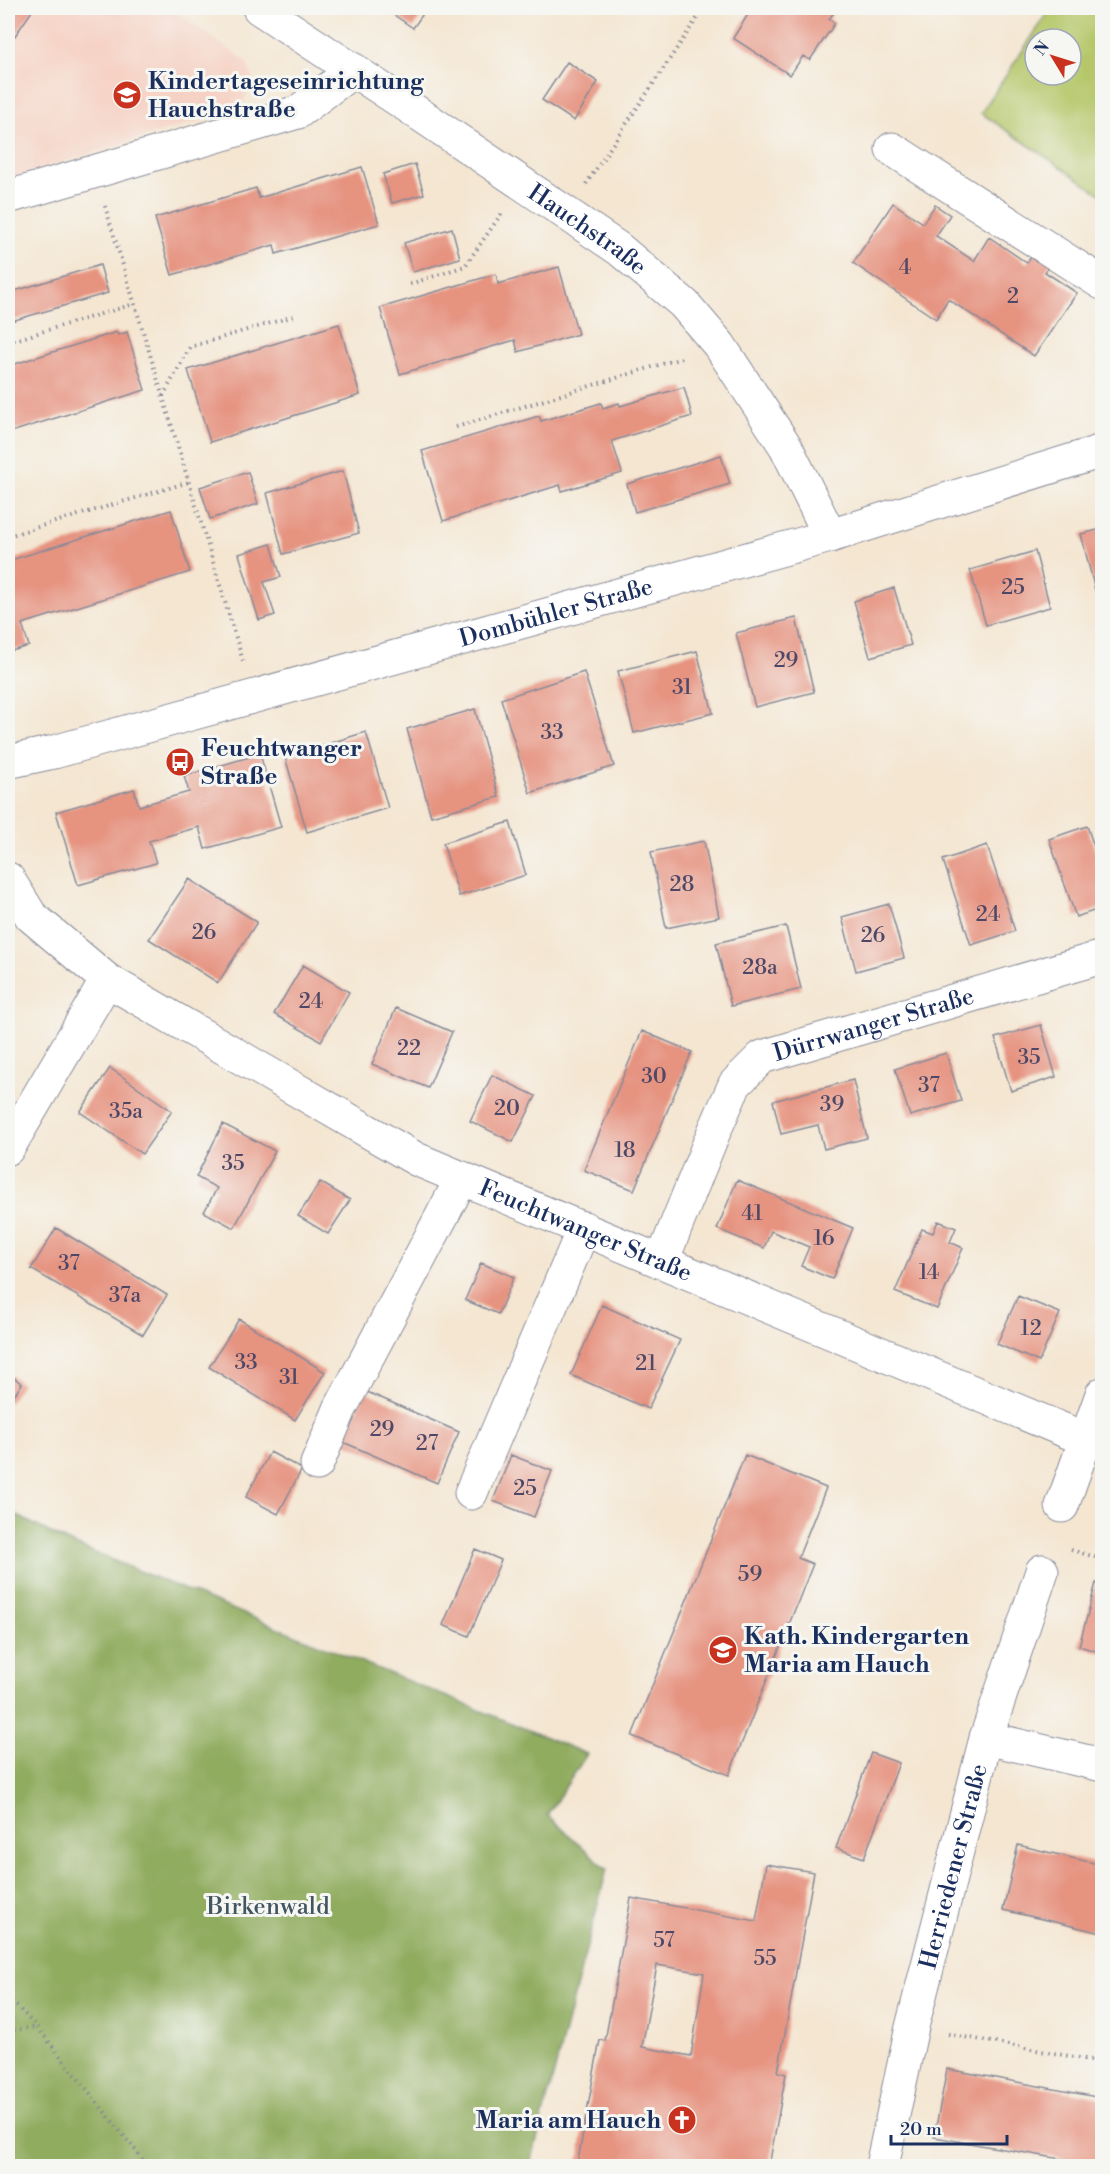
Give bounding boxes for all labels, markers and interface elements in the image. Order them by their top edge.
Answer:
north arrow [1023,27,1083,87]
text: N [1030,37,1054,60]
place label: Kindertageseinrichtung Hauchstraße [148,67,425,125]
school or university icon: Kindertageseinrichtung Hauchstraße [111,79,143,111]
street label: Hauchstraße [522,178,653,282]
house number: 4 [899,255,911,281]
house number: 2 [1007,284,1019,310]
street label: Dombühler Straße [456,572,656,655]
house number: 25 [1001,575,1025,601]
house number: 29 [774,648,798,674]
house number: 31 [672,675,692,701]
house number: 33 [540,720,564,746]
place label: Feuchtwanger Straße [201,734,362,792]
bus stop icon: Feuchtwanger Straße [164,746,196,778]
house number: 28 [670,872,694,898]
house number: 24 [976,902,1000,928]
house number: 26 [192,920,217,946]
house number: 26 [861,923,886,949]
house number: 28a [742,955,778,981]
street label: Dürrwanger Straße [770,981,978,1069]
house number: 24 [299,989,323,1015]
house number: 22 [397,1036,421,1062]
house number: 35 [1017,1045,1041,1071]
house number: 30 [641,1064,667,1090]
house number: 37 [918,1073,940,1099]
house number: 39 [820,1092,844,1118]
house number: 20 [494,1096,520,1122]
house number: 35a [109,1099,143,1125]
house number: 18 [614,1138,636,1164]
house number: 35 [221,1151,245,1177]
street label: Feuchtwanger Straße [474,1173,696,1289]
house number: 41 [741,1201,763,1227]
house number: 16 [813,1226,835,1252]
house number: 37 [58,1251,80,1277]
house number: 14 [919,1260,939,1286]
house number: 37a [109,1283,142,1309]
house number: 12 [1020,1316,1042,1342]
house number: 33 [234,1350,258,1376]
house number: 21 [635,1351,657,1377]
house number: 31 [279,1365,299,1391]
house number: 29 [370,1417,394,1443]
house number: 27 [416,1431,439,1457]
house number: 25 [513,1476,537,1502]
house number: 59 [738,1562,762,1588]
place label: Kath. Kindergarten Maria am Hauch [744,1622,969,1680]
school or university icon: Kath. Kindergarten Maria am Hauch [707,1634,739,1666]
street label: Herriedener Straße [913,1761,995,1973]
park label: Birkenwald [205,1892,330,1922]
house number: 57 [653,1928,675,1954]
house number: 55 [753,1946,777,1972]
church icon: Maria am Hauch [666,2104,698,2136]
place label: Maria am Hauch [475,2106,661,2136]
scale bar [891,2108,1006,2146]
text: 20 m [900,2118,942,2141]

